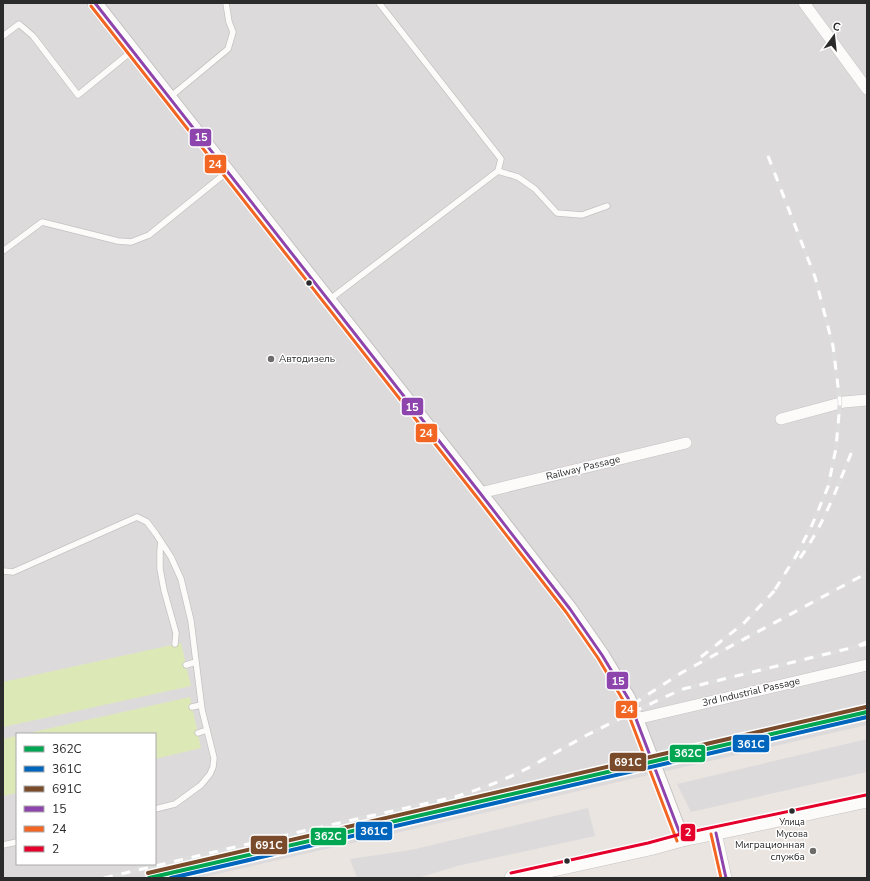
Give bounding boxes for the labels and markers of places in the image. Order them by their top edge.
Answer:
unlabelled marker [304,278,314,288]
place label: Автодизель [279,352,335,366]
marker: Автодизель [266,354,276,364]
marker: Улица Мусова [787,806,797,816]
place label: Улица Мусова [776,816,808,840]
place label: Миграционная служба [735,838,805,864]
marker: Миграционная служба [808,846,818,856]
unlabelled marker [562,856,572,866]

